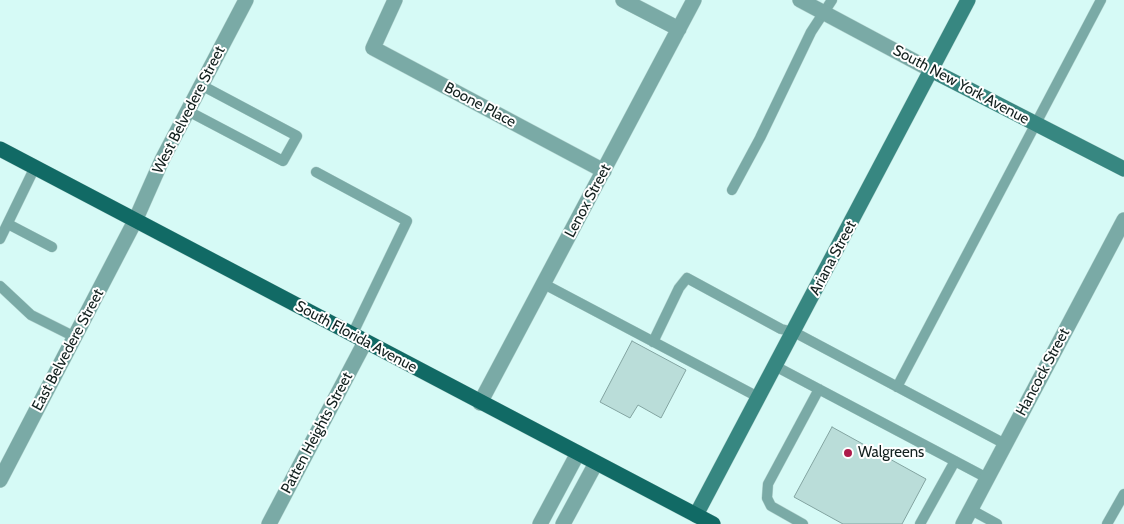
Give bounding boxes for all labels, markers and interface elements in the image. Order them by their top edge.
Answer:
street label: South New York Avenue [890,41,1032,129]
street label: West Belvedere Street [149,43,229,177]
street label: Boone Place [441,79,519,131]
street label: Lenox Street [561,161,615,241]
street label: Ariana Street [806,218,860,298]
street label: East Belvedere Street [28,286,108,414]
street label: South Florida Avenue [292,297,420,377]
street label: Hancock Street [1012,325,1074,419]
street label: Patten Heights Street [277,369,357,497]
place label: Walgreens [858,444,924,462]
marker: Walgreens [842,447,854,459]

